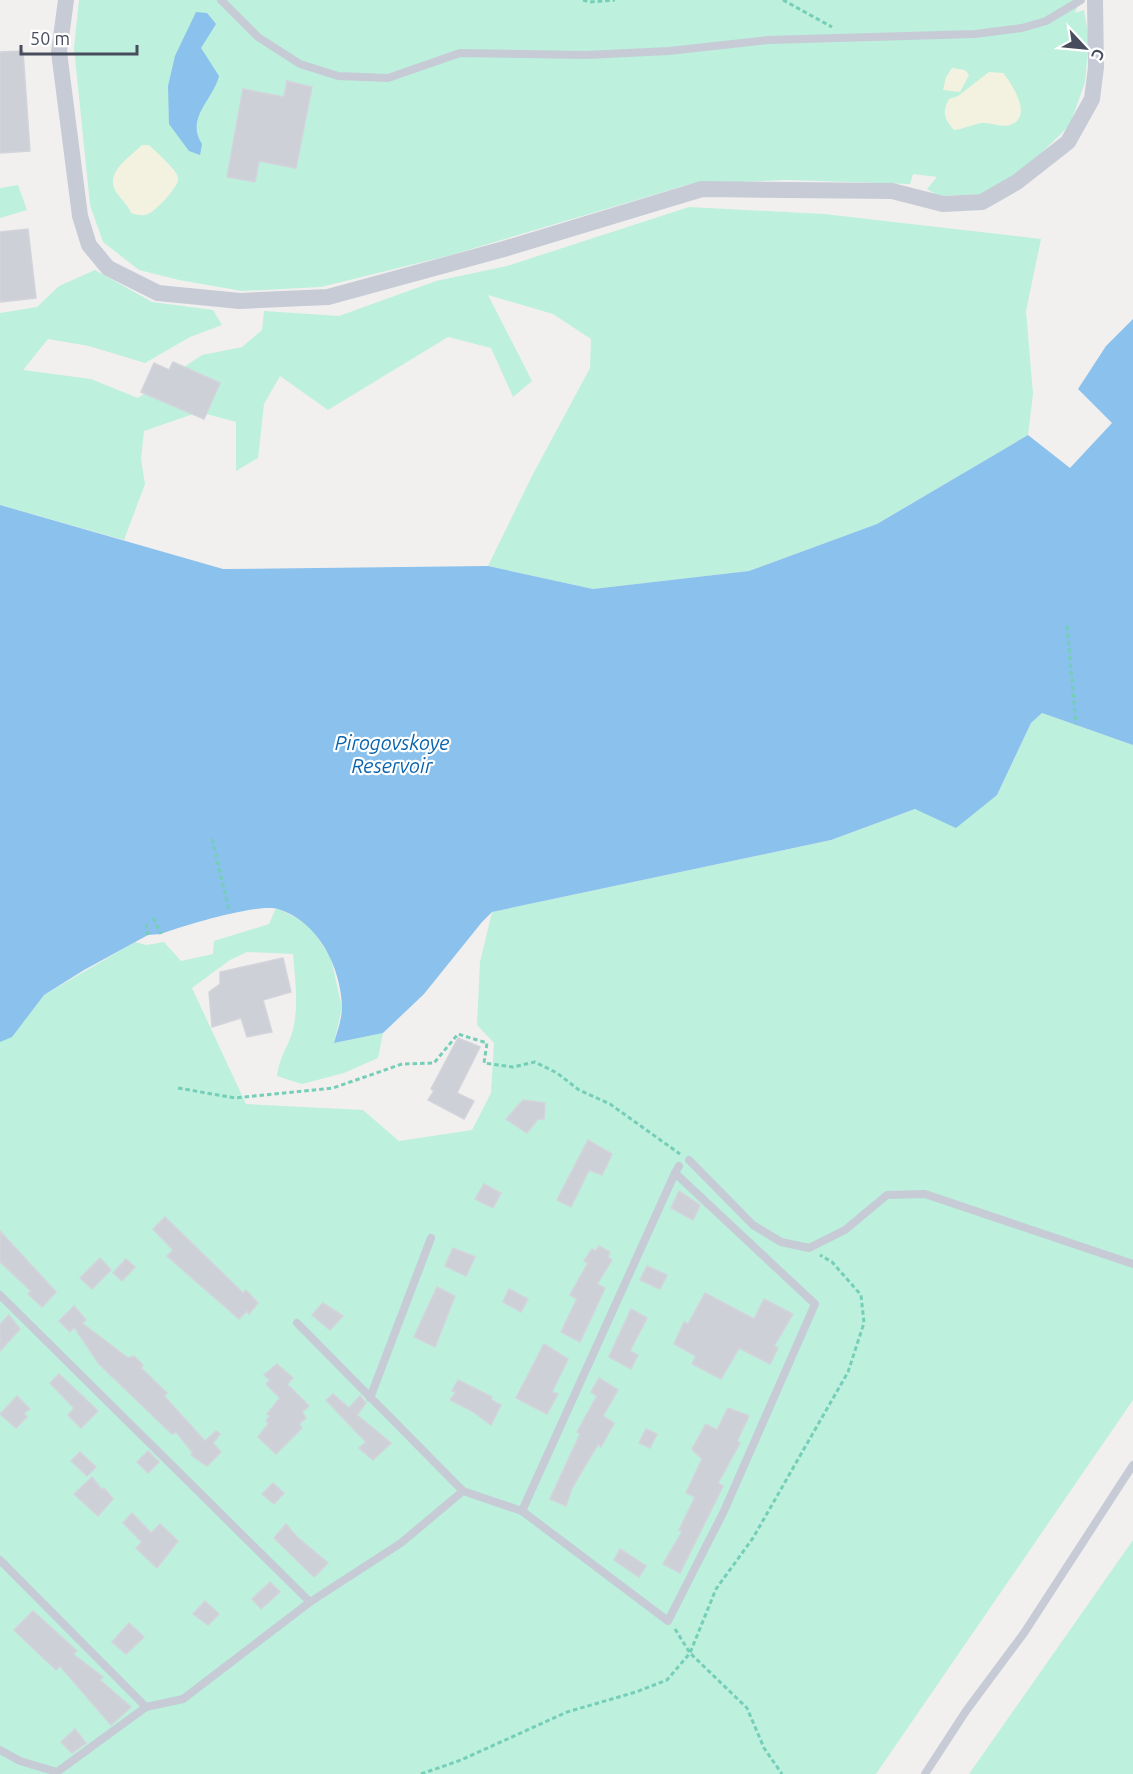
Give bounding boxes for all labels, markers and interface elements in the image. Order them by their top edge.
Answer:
scale bar [21,18,136,56]
north arrow [1055,18,1115,78]
text: 50 m [30,28,70,48]
text: С [1088,46,1109,63]
water label: Pirogovskoye Reservoir [335,731,449,777]

